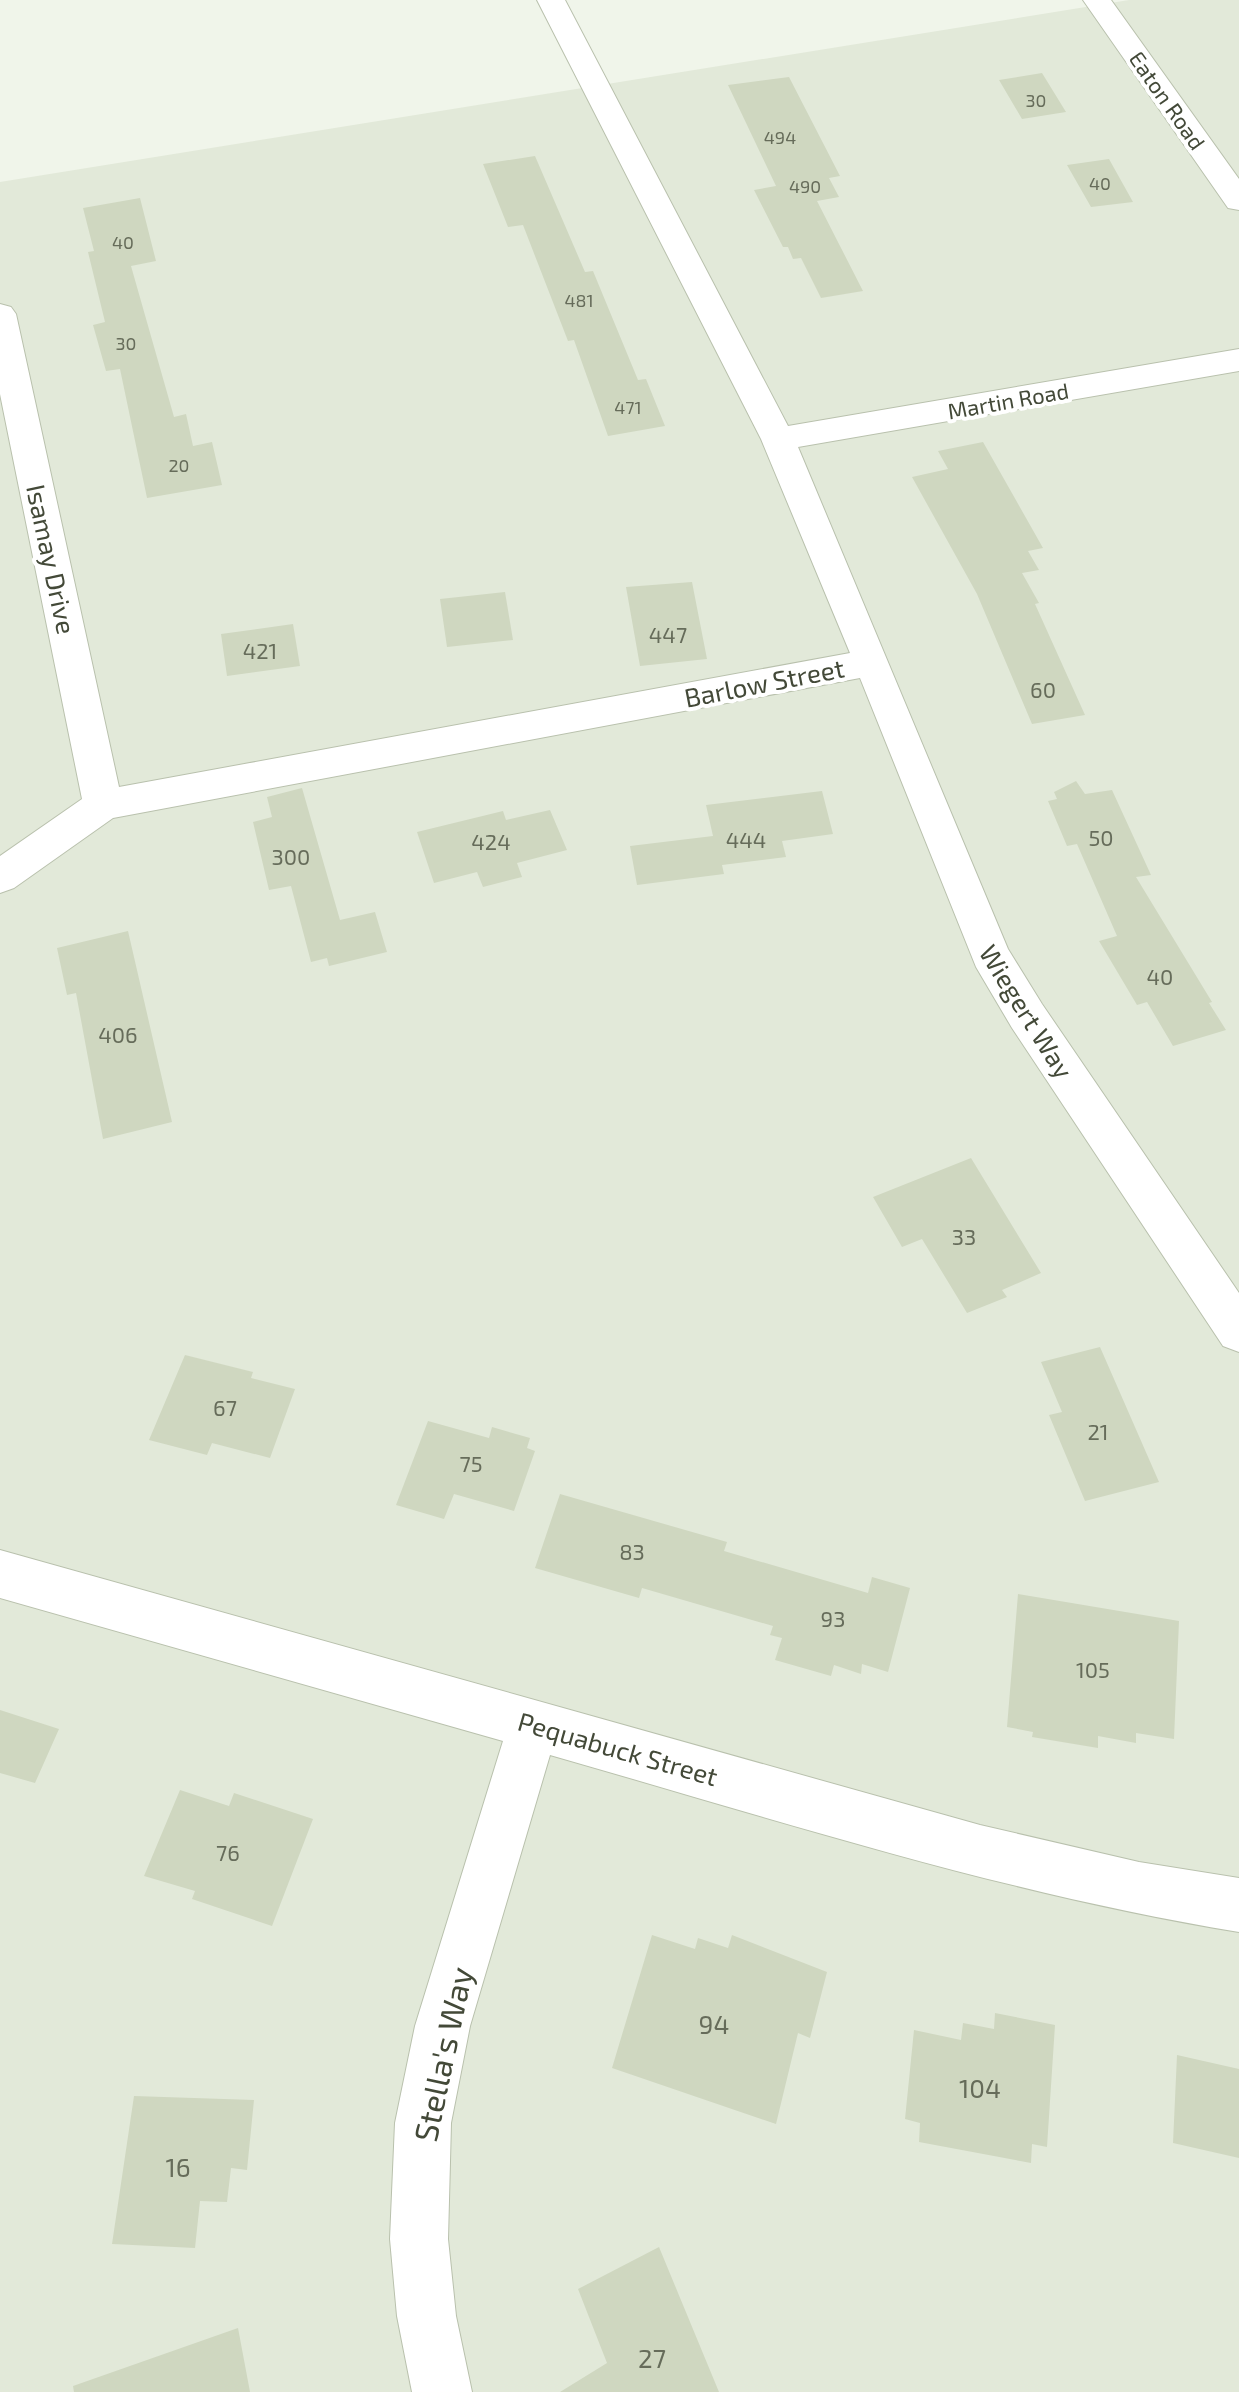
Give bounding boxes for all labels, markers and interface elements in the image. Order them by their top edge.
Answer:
street label: Eaton Road [1125,46,1211,154]
house number: 30 [1026,89,1046,111]
house number: 494 [764,126,796,148]
house number: 40 [1089,172,1111,194]
house number: 490 [789,175,821,197]
house number: 40 [112,231,134,253]
house number: 481 [564,289,594,311]
house number: 30 [116,332,136,354]
street label: Martin Road [945,377,1071,423]
house number: 471 [614,396,642,418]
house number: 20 [169,454,189,476]
street label: Isamay Drive [21,481,83,637]
house number: 447 [649,621,687,647]
house number: 421 [243,637,277,663]
street label: Barlow Street [681,651,847,713]
house number: 60 [1030,676,1056,702]
house number: 50 [1088,824,1114,850]
house number: 444 [726,826,766,852]
house number: 424 [471,828,511,854]
house number: 300 [272,843,310,869]
street label: Wiegert Way [974,939,1080,1084]
house number: 40 [1147,963,1173,989]
house number: 406 [98,1021,138,1047]
house number: 33 [952,1223,976,1249]
house number: 67 [213,1394,237,1420]
house number: 21 [1087,1418,1109,1444]
house number: 75 [459,1450,483,1476]
house number: 83 [619,1538,645,1564]
house number: 93 [821,1605,845,1631]
house number: 105 [1076,1656,1110,1682]
street label: Pequabuck Street [514,1705,722,1791]
house number: 76 [216,1839,240,1865]
street label: Stella's Way [405,1963,479,2145]
house number: 94 [699,2008,729,2039]
house number: 104 [959,2072,1001,2103]
house number: 16 [165,2151,191,2182]
house number: 27 [638,2342,666,2373]

